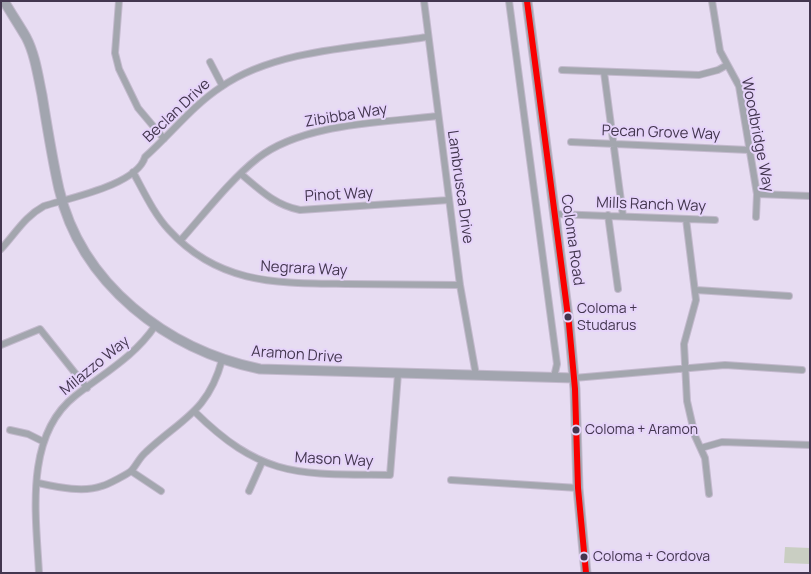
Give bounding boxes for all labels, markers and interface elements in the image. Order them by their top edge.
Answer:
street label: Beclan Drive [140,75,214,147]
street label: Woodbridge Way [737,76,777,194]
street label: Zibibba Way [303,101,389,131]
street label: Pecan Grove Way [601,122,721,144]
street label: Lambrusca Drive [443,129,477,245]
street label: Pinot Way [304,184,374,206]
street label: Coloma Road [557,193,587,287]
street label: Mills Ranch Way [596,194,706,216]
street label: Negrara Way [260,258,348,280]
place label: Coloma + Studarus [577,301,637,334]
marker: Coloma + Studarus [563,312,573,322]
street label: Milazzo Way [57,332,133,400]
street label: Aramon Drive [251,343,343,367]
place label: Coloma + Aramon [585,422,698,438]
marker: Coloma + Aramon [571,425,581,435]
street label: Mason Way [294,449,374,471]
place label: Coloma + Cordova [593,549,710,565]
marker: Coloma + Cordova [579,552,589,562]

